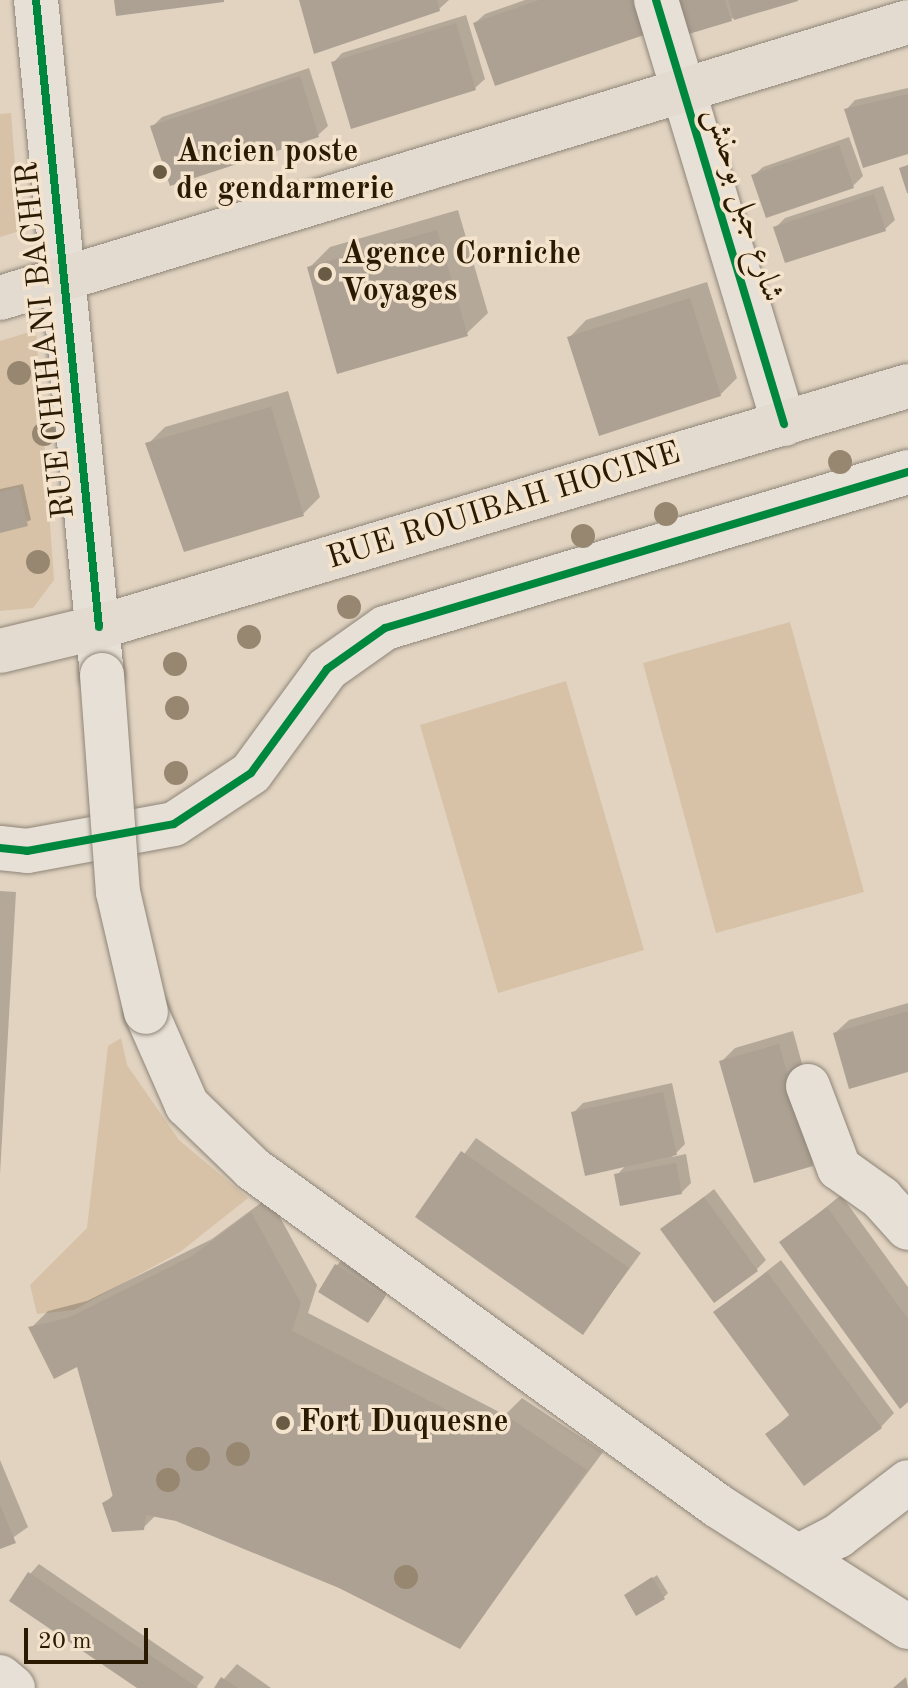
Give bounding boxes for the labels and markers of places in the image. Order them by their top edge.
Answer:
place label: Ancien poste de gendarmerie [176,135,394,210]
marker: Ancien poste de gendarmerie [151,163,169,181]
place label: Agence Corniche Voyages [341,237,581,312]
marker: Agence Corniche Voyages [316,265,334,283]
place label: Fort Duquesne [299,1404,509,1442]
marker: Fort Duquesne [274,1414,292,1432]

